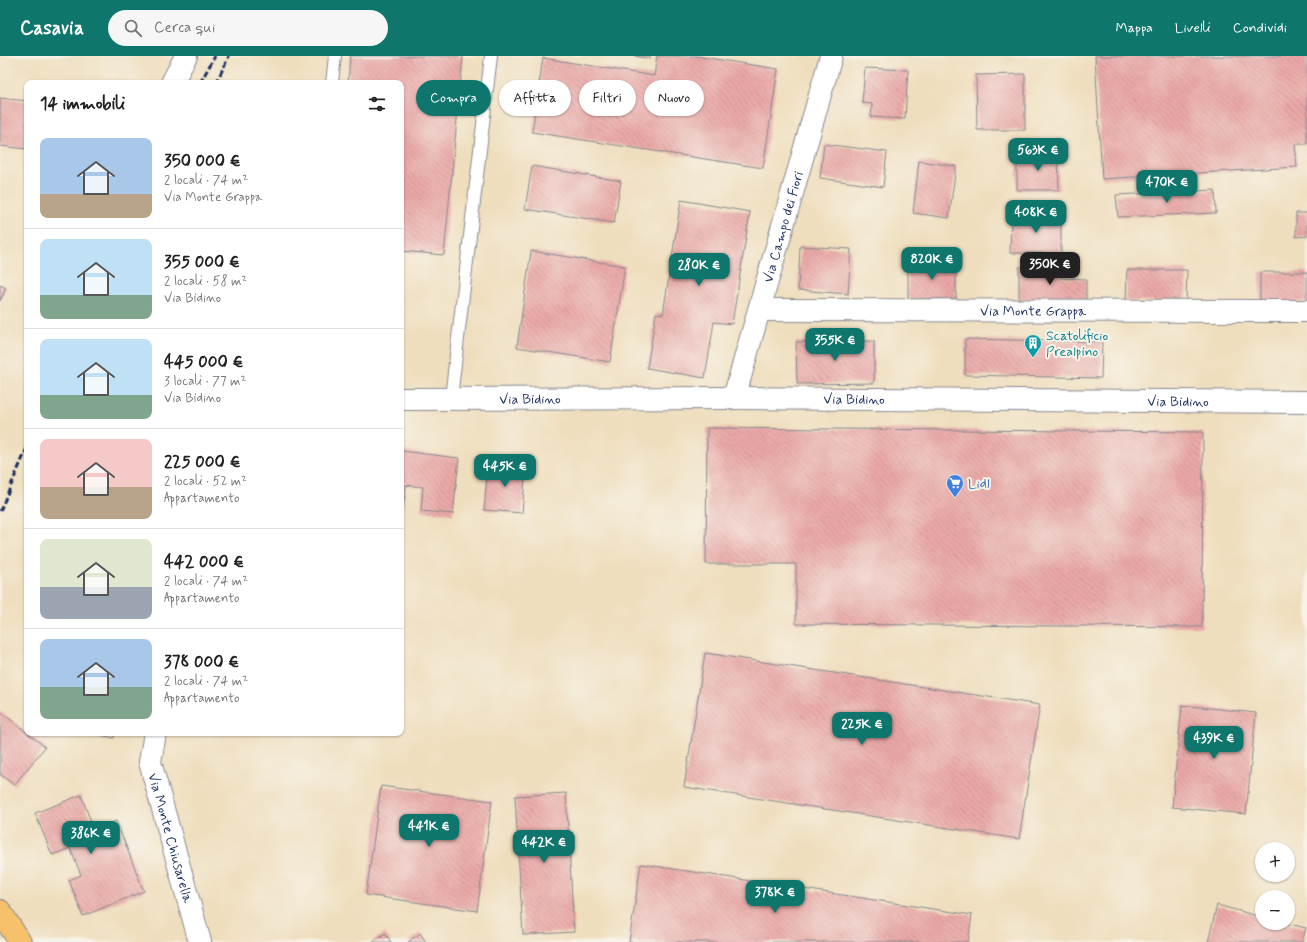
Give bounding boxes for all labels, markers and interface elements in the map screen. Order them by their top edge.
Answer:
search box [108,10,388,46]
text: Casavia [20,16,84,41]
icon: search [122,17,144,39]
text: Cerca qui [154,18,215,38]
text: Mappa [1115,19,1153,37]
text: Livelli [1175,19,1211,37]
text: Condividi [1233,19,1287,37]
chip: Compra [416,80,491,116]
chip: Affitta [499,80,571,116]
chip: Filtri [579,80,636,116]
chip: Nuovo [644,80,704,116]
text: 14 immobili [40,93,125,115]
icon: filters [366,93,388,115]
pin: 563K € [1005,138,1071,172]
text: 563K € [1017,142,1059,159]
text: 350 000 € [164,150,241,172]
icon: home [72,154,120,202]
street label: Via Campo dei Fiori [759,169,808,285]
pin: 470K € [1134,170,1200,204]
text: 2 locali · 74 m² [164,172,248,189]
text: 470K € [1145,174,1189,191]
text: Via Monte Grappa [164,189,262,206]
pin: 408K € [1003,200,1069,234]
text: 408K € [1014,204,1058,221]
pin: 820K € [899,247,965,281]
text: 355 000 € [164,251,240,273]
text: 820K € [910,251,954,268]
pin: 350K € [1017,252,1083,286]
pin: 280K € [666,253,732,287]
icon: home [72,255,120,303]
text: 350K € [1029,256,1071,273]
text: 280K € [678,257,720,274]
text: 2 locali · 58 m² [164,273,247,290]
text: Via Bidino [164,290,221,307]
street label: Via Monte Grappa [980,302,1087,321]
place label: Scatolificio Prealpino [1046,327,1108,361]
pin: 355K € [802,328,868,362]
text: 355K € [814,332,856,349]
building icon: Scatolificio Prealpino [1023,333,1043,358]
text: 445 000 € [164,351,243,373]
icon: home [72,355,120,403]
text: 3 locali · 77 m² [164,373,246,390]
text: Via Bidino [164,390,221,407]
street label: Via Bidino [499,391,561,409]
street label: Via Bidino [823,391,885,409]
street label: Via Bidino [1147,393,1209,411]
text: 225 000 € [164,451,241,473]
pin: 445K € [472,454,538,488]
icon: home [72,455,120,503]
text: 445K € [483,458,527,475]
text: 2 locali · 52 m² [164,473,247,490]
supermarket icon: Lidl [945,473,965,498]
place label: Lidl [968,475,990,493]
text: Appartamento [164,490,239,507]
text: 442 000 € [164,551,244,573]
icon: home [72,555,120,603]
text: 2 locali · 74 m² [164,573,248,590]
text: Appartamento [164,590,239,607]
text: 378 000 € [164,651,239,673]
icon: home [72,655,120,703]
text: 2 locali · 74 m² [164,673,248,690]
text: Appartamento [164,690,239,707]
pin: 225K € [829,712,895,746]
text: 225K € [841,716,883,733]
pin: 439K € [1181,726,1247,760]
text: 439K € [1193,730,1235,747]
street label: Via Monte Chiusarella [143,771,197,905]
pin: 441K € [396,814,462,848]
text: 441K € [408,818,450,835]
pin: 386K € [58,821,124,855]
text: 386K € [71,825,111,842]
pin: 442K € [511,830,577,864]
text: 442K € [522,834,566,851]
map controls [1255,842,1295,930]
button: + [1255,842,1295,882]
pin: 378K € [742,880,808,914]
text: 378K € [755,884,795,901]
button: − [1255,890,1295,930]

